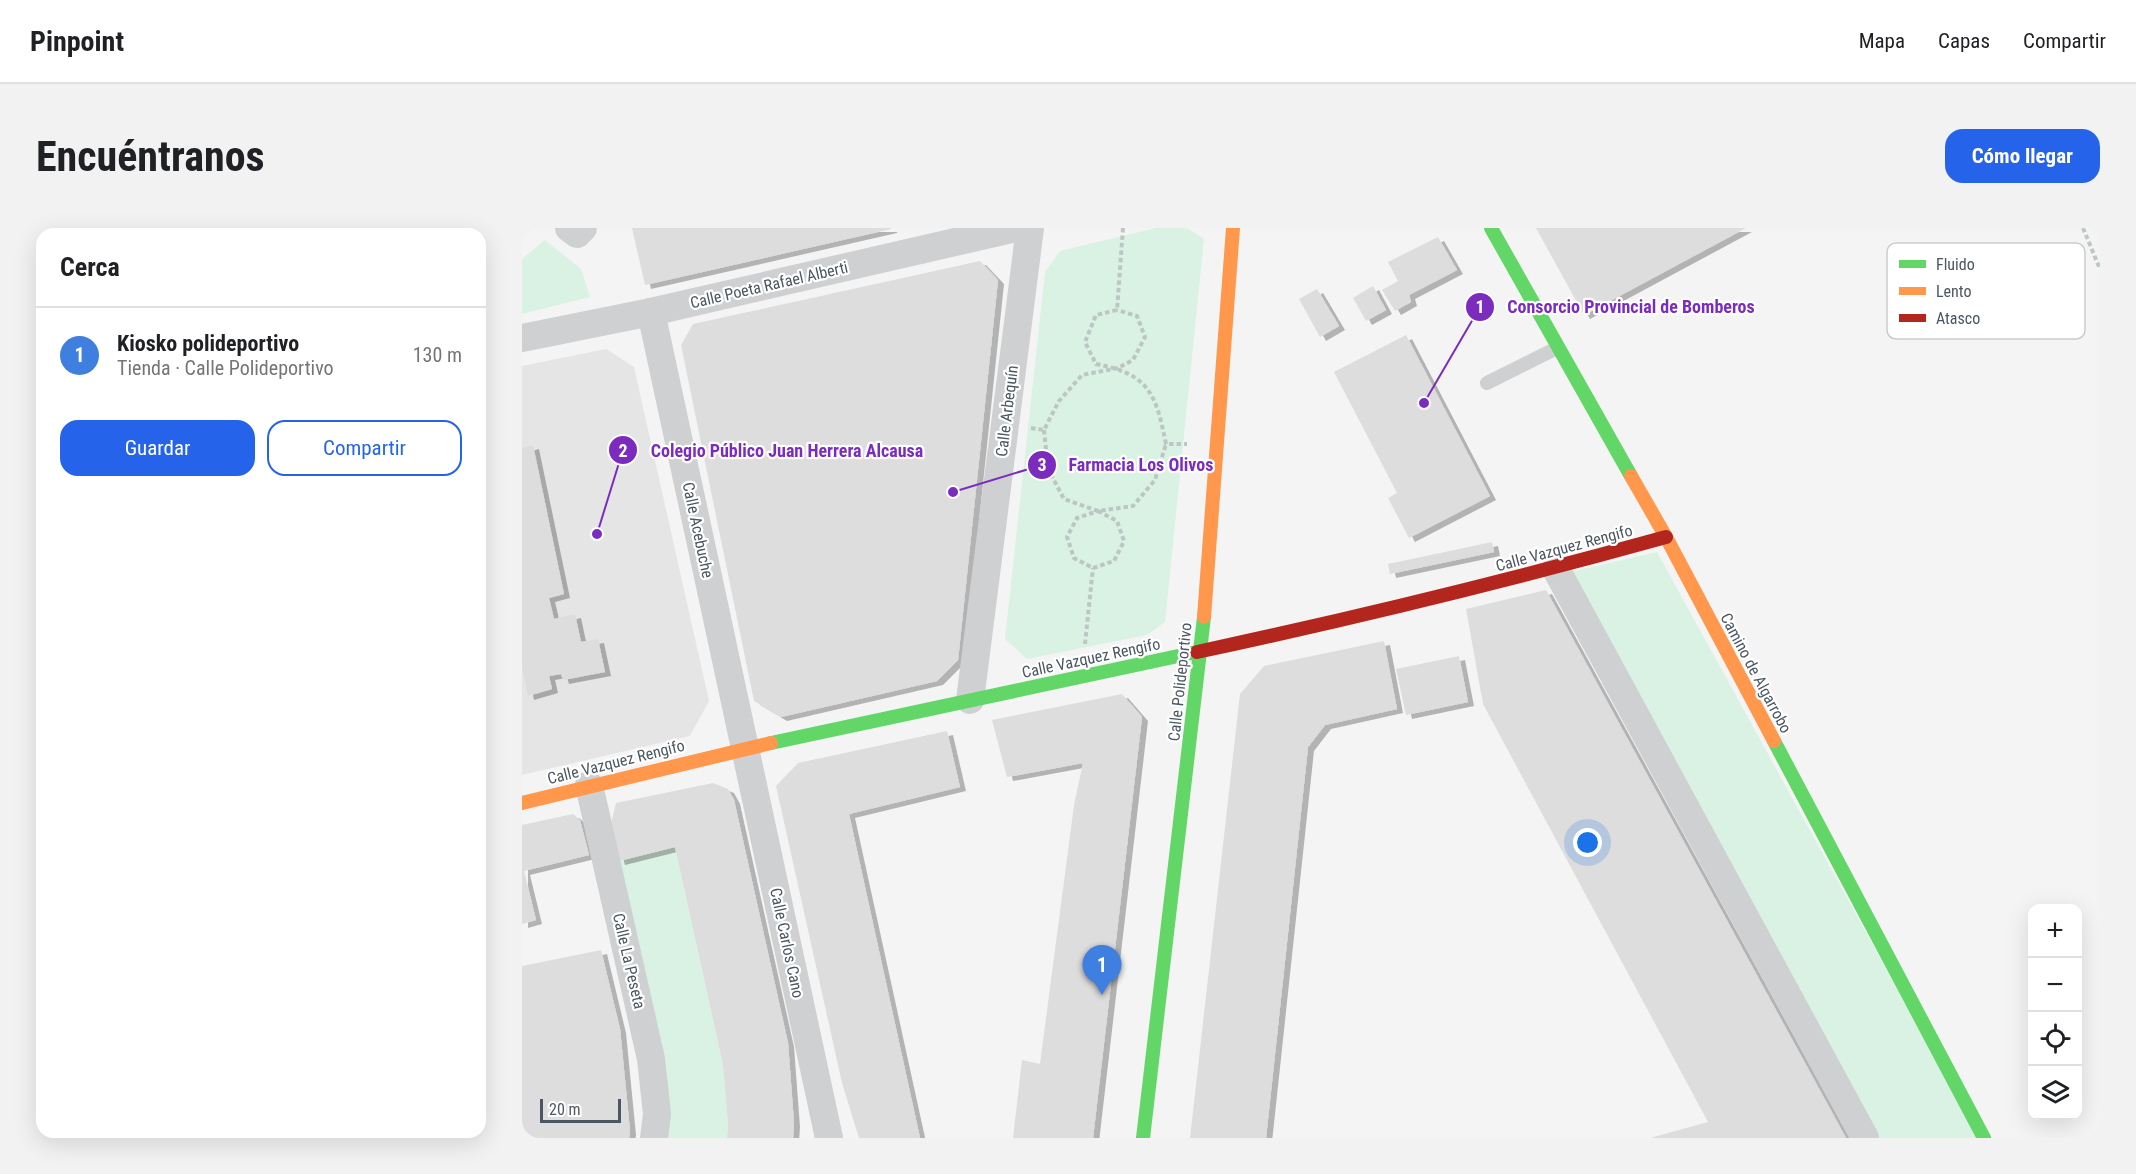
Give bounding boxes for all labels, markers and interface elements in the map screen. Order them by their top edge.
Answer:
text: Pinpoint [30,25,124,58]
text: Mapa [1859,29,1905,53]
text: Capas [1938,29,1990,53]
text: Compartir [2023,29,2106,53]
button: Cómo llegar [1945,129,2100,183]
text: Encuéntranos [36,132,265,181]
legend [1887,243,2085,339]
text: Cerca [60,252,120,282]
text: Fluido [1936,255,1975,274]
street label: Calle Poeta Rafael Alberti [688,258,850,312]
text: Lento [1936,282,1971,301]
callout: Consorcio Provincial de Bomberos [1465,289,1766,325]
text: 1 [1475,296,1485,317]
text: Consorcio Provincial de Bomberos [1507,296,1755,317]
text: Atasco [1936,309,1980,328]
text: Kiosko polideportivo [117,331,299,356]
text: 1 [74,343,85,367]
text: 130 m [413,343,462,367]
text: Tienda · Calle Polideportivo [117,356,334,380]
street label: Calle Arbequín [992,364,1022,458]
button: Guardar [60,420,255,476]
button: Compartir [267,420,462,476]
callout: Colegio Público Juan Herrera Alcausa [608,432,935,468]
text: 2 [618,440,628,461]
text: Colegio Público Juan Herrera Alcausa [651,440,923,461]
callout: Farmacia Los Olivos [1027,447,1226,483]
text: 3 [1037,454,1047,475]
text: Farmacia Los Olivos [1069,454,1213,475]
street label: Calle Acebuche [679,480,717,580]
street label: Calle Vazquez Rengifo [1494,521,1634,575]
street label: Camino de Algarrobo [1716,610,1796,736]
street label: Calle Polideportivo [1164,622,1196,742]
street label: Calle Vazquez Rengifo [1020,634,1162,682]
street label: Calle Vazquez Rengifo [545,736,687,788]
your location [1573,828,1602,857]
street label: Calle Carlos Cano [766,886,808,1000]
map controls [2028,904,2082,1120]
button: + [2028,904,2082,958]
street label: Calle La Peseta [609,911,649,1011]
pin: 1 [1082,946,1122,995]
button: − [2028,958,2082,1012]
button: locate [2028,1012,2082,1066]
button: layers [2028,1066,2082,1120]
scale bar [540,1096,621,1124]
text: 20 m [549,1100,581,1119]

